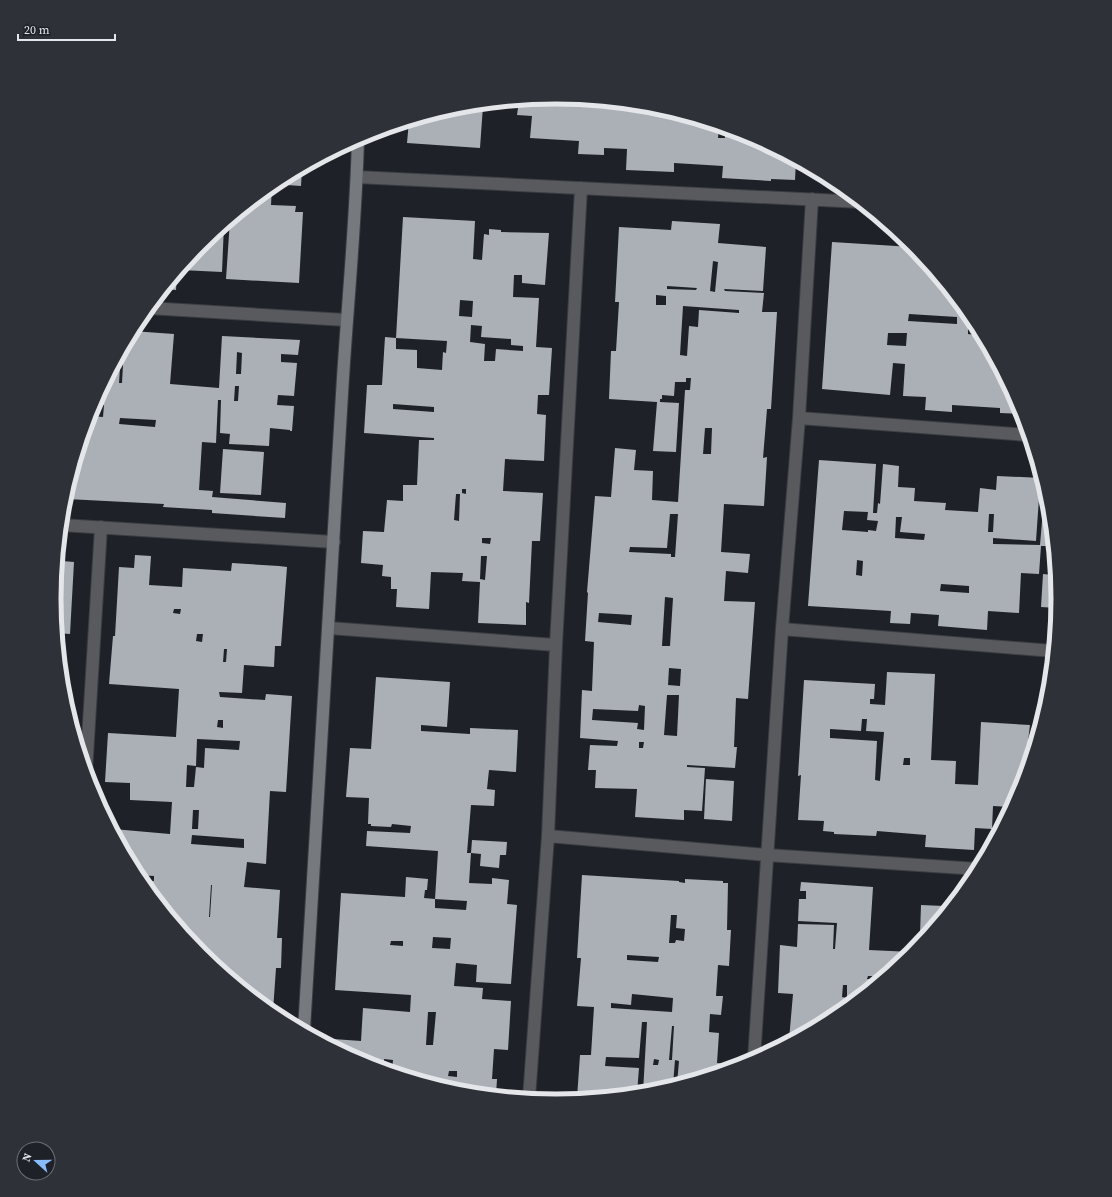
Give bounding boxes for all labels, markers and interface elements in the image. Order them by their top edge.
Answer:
scale bar [18,16,115,42]
text: 20 m [24,22,50,38]
north arrow [16,1141,56,1181]
text: N [19,1151,36,1164]

